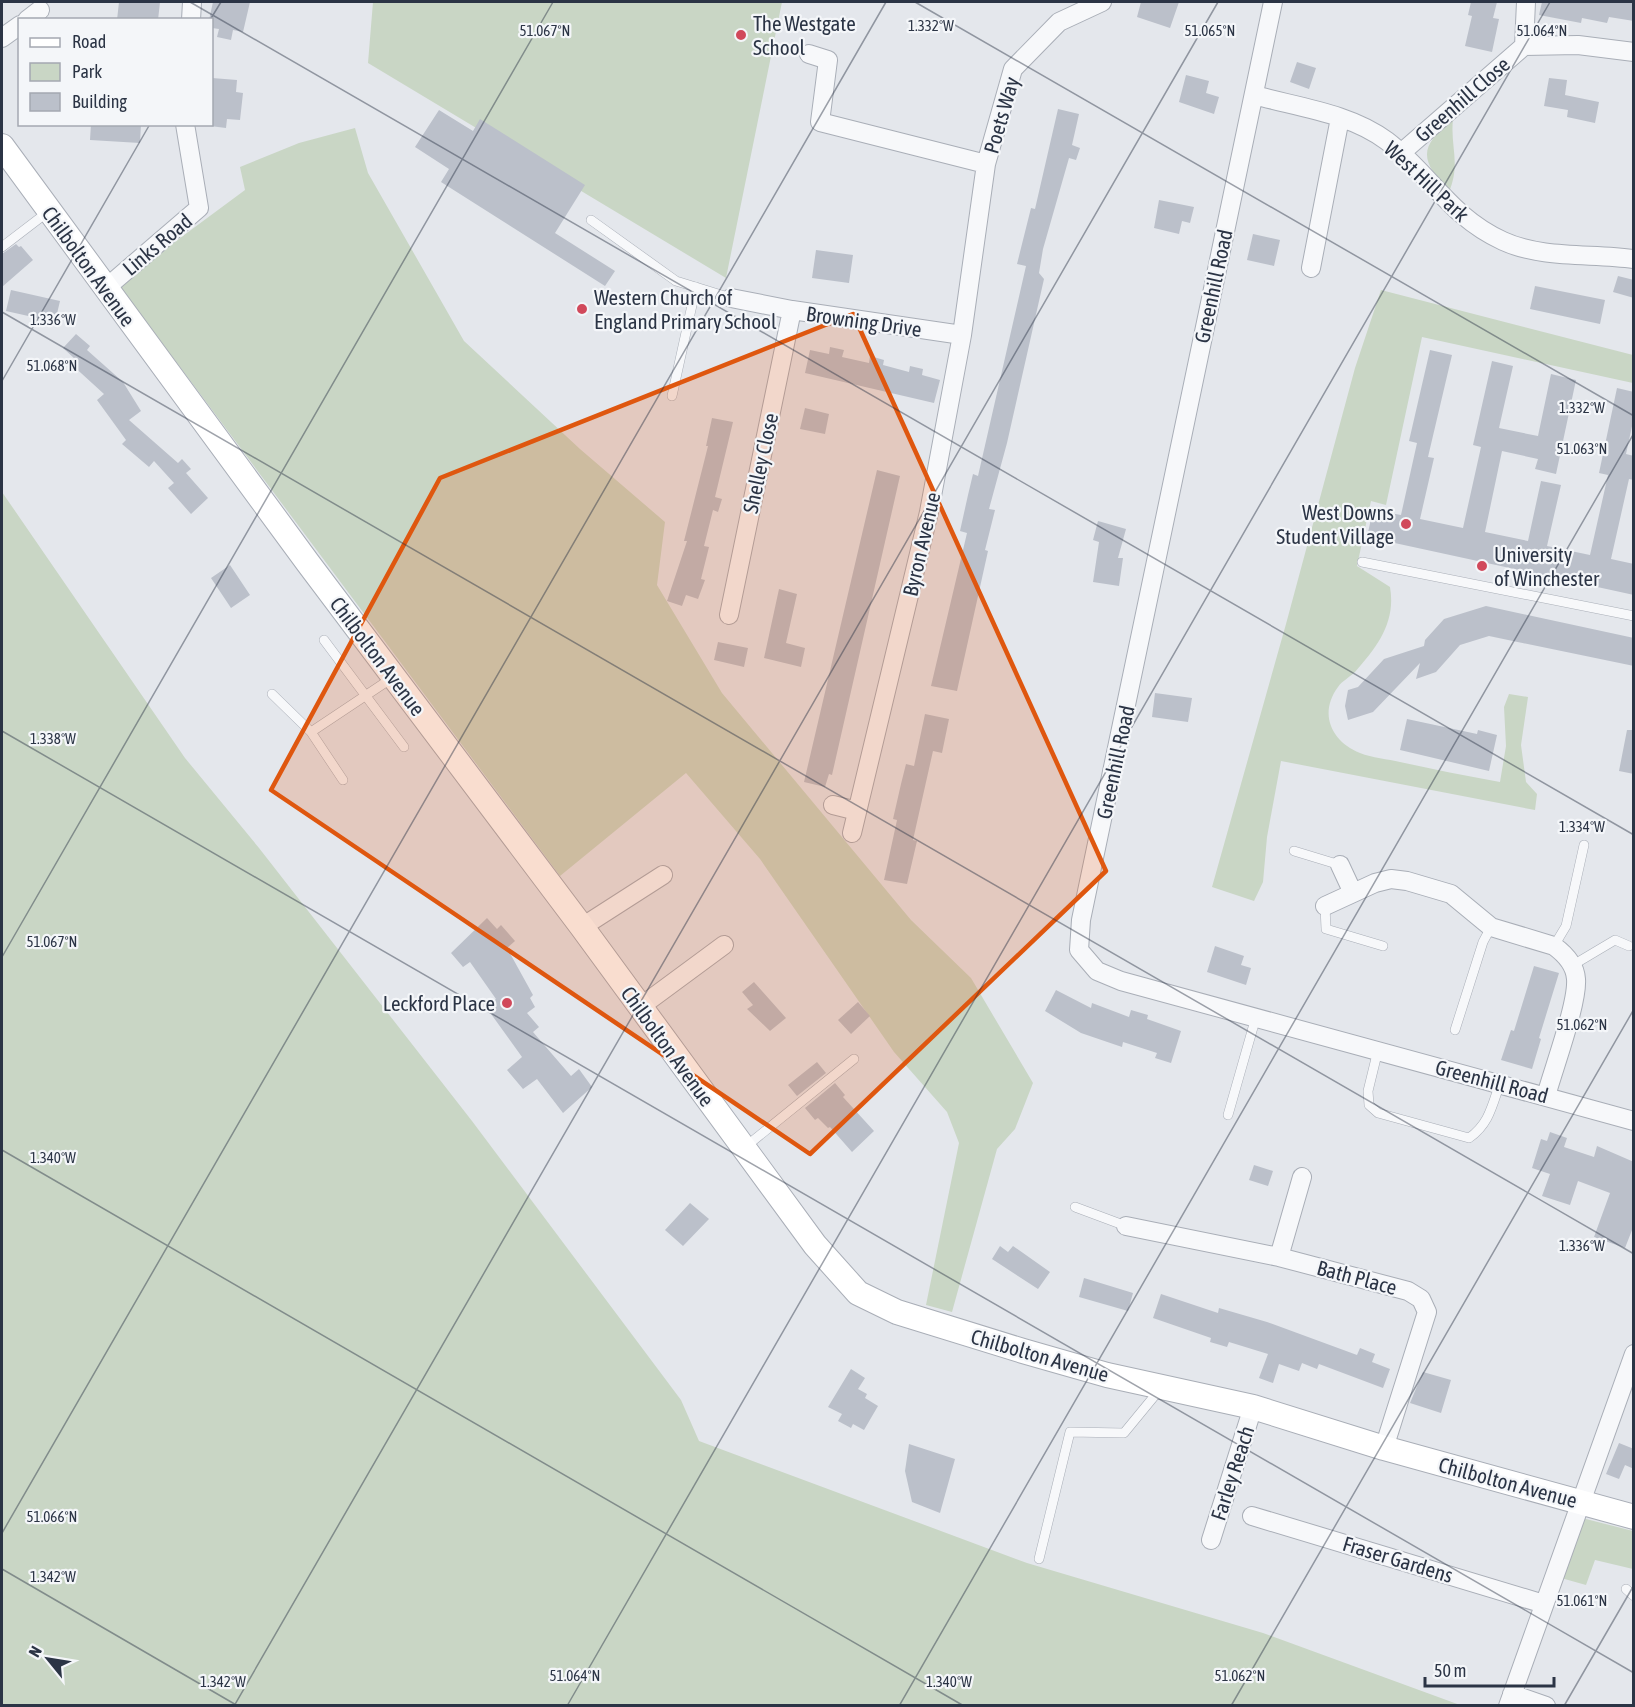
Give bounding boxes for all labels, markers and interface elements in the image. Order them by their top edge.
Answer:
place label: The Westgate School [753,11,856,59]
text: 1.332°W [908,17,954,34]
legend [18,18,213,126]
text: 51.067°N [520,22,570,39]
text: 51.065°N [1185,22,1235,39]
text: 51.064°N [1517,22,1567,39]
marker: The Westgate School [734,28,748,42]
text: Road [72,31,106,52]
street label: Greenhill Close [1410,52,1514,146]
text: Park [72,61,102,82]
street label: Poets Way [979,73,1023,156]
text: Building [72,91,127,112]
street label: West Hill Park [1380,136,1474,226]
street label: Chilbolton Avenue [37,201,141,331]
street label: Links Road [118,208,196,280]
street label: Greenhill Road [1189,227,1237,345]
place label: Western Church of England Primary School [594,285,777,333]
street label: Browning Drive [805,301,923,341]
marker: Western Church of England Primary School [575,302,589,316]
text: 1.336°W [30,311,76,328]
text: 51.068°N [27,357,77,374]
text: 1.332°W [1559,399,1605,416]
street label: Shelley Close [738,411,782,515]
text: 51.063°N [1557,440,1607,457]
street label: Byron Avenue [897,490,945,598]
place label: West Downs Student Village [1276,500,1394,548]
marker: West Downs Student Village [1399,517,1413,531]
place label: University of Winchester [1494,542,1600,590]
marker: University of Winchester [1475,559,1489,573]
street label: Chilbolton Avenue [326,592,430,720]
street label: Greenhill Road [1091,703,1139,821]
text: 1.338°W [30,730,76,747]
text: 1.334°W [1559,818,1605,835]
text: 51.067°N [27,933,77,950]
street label: Chilbolton Avenue [616,981,720,1111]
place label: Leckford Place [383,991,495,1015]
marker: Leckford Place [500,996,514,1010]
text: 51.062°N [1557,1016,1607,1033]
street label: Greenhill Road [1433,1054,1551,1108]
text: 1.340°W [30,1149,76,1166]
text: 1.336°W [1559,1237,1605,1254]
street label: Bath Place [1314,1255,1400,1299]
street label: Chilbolton Avenue [968,1324,1112,1386]
street label: Farley Reach [1205,1423,1259,1523]
street label: Chilbolton Avenue [1436,1452,1580,1512]
text: 51.066°N [27,1508,77,1525]
street label: Fraser Gardens [1340,1531,1456,1587]
text: 1.342°W [30,1568,76,1585]
text: 51.061°N [1557,1592,1607,1609]
north arrow [18,1629,78,1689]
text: N [25,1643,45,1660]
scale bar [1425,1650,1554,1688]
text: 50 m [1434,1660,1466,1681]
text: 51.064°N [550,1667,600,1684]
text: 51.062°N [1215,1667,1265,1684]
text: 1.342°W [200,1673,246,1690]
text: 1.340°W [926,1673,972,1690]

